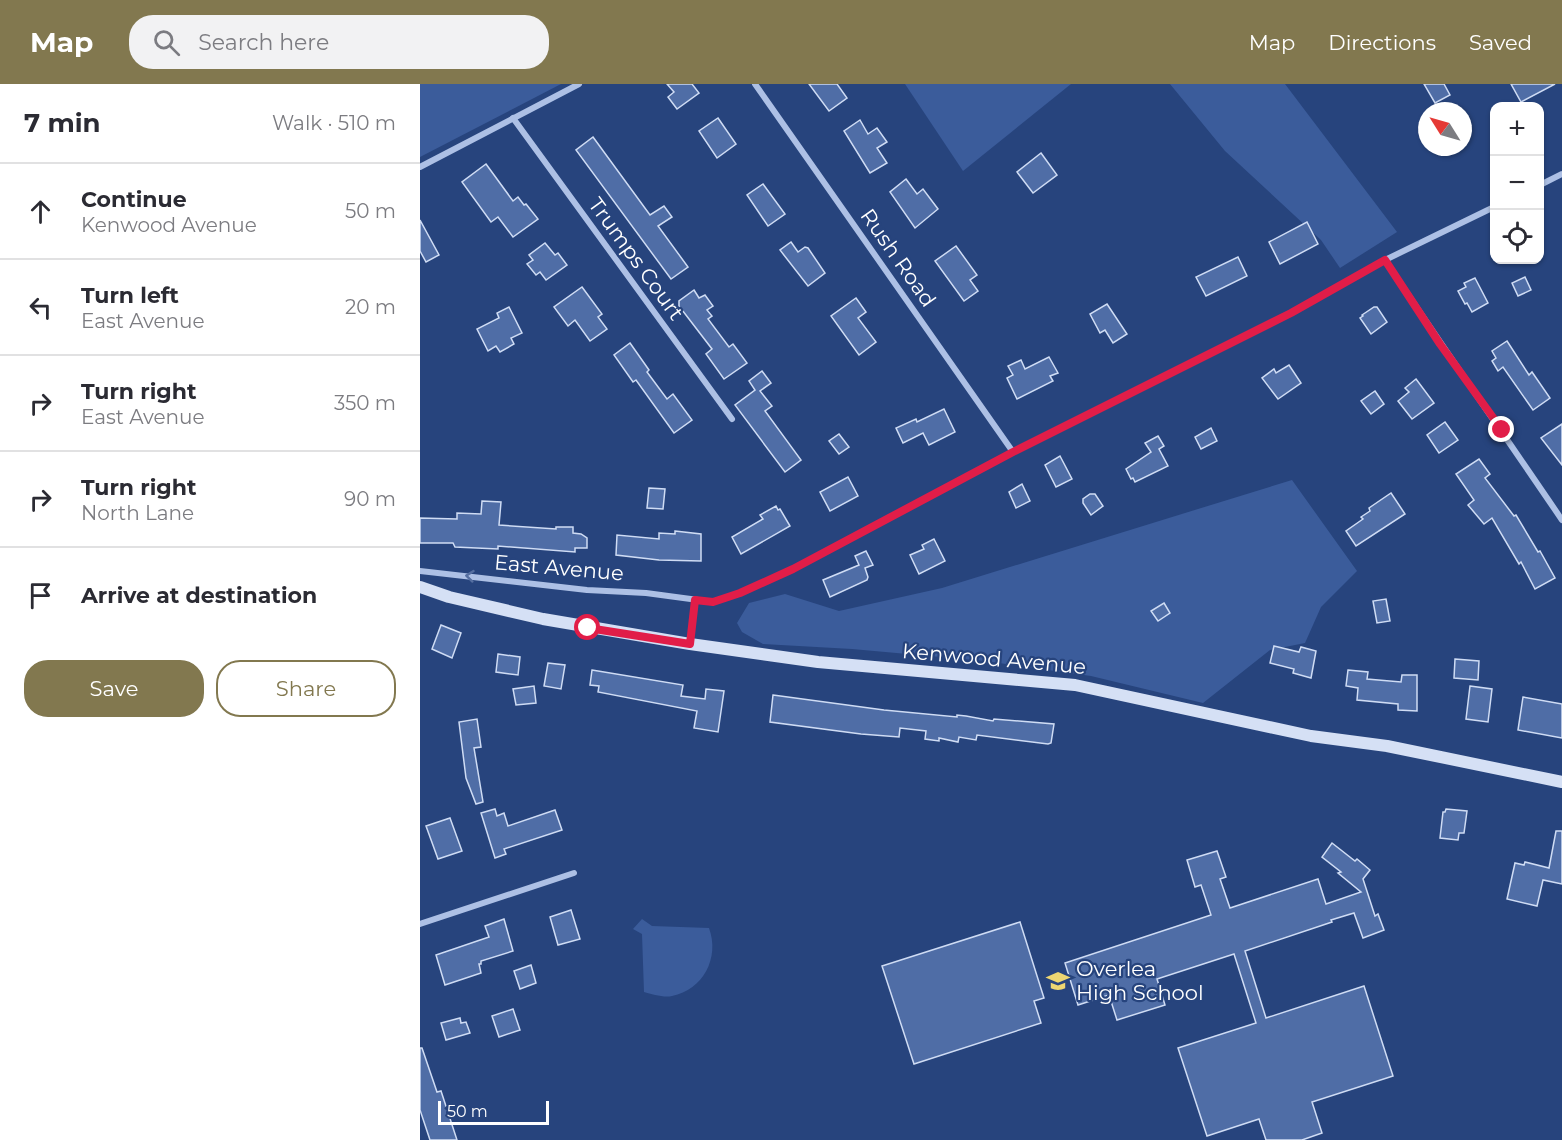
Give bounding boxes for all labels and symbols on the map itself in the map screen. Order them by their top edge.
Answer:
north arrow [1418,102,1472,156]
street label: Trumps Court [584,192,689,325]
street label: Rush Road [855,204,941,312]
route end [1488,416,1514,442]
street label: East Avenue [493,549,625,586]
one-way arrow [466,571,475,583]
route start [574,614,600,640]
street label: Kenwood Avenue [901,638,1087,679]
place label: Overlea High School [1076,956,1204,1005]
school or university icon: Overlea High School [1045,968,1071,994]
scale bar [438,1098,549,1126]

